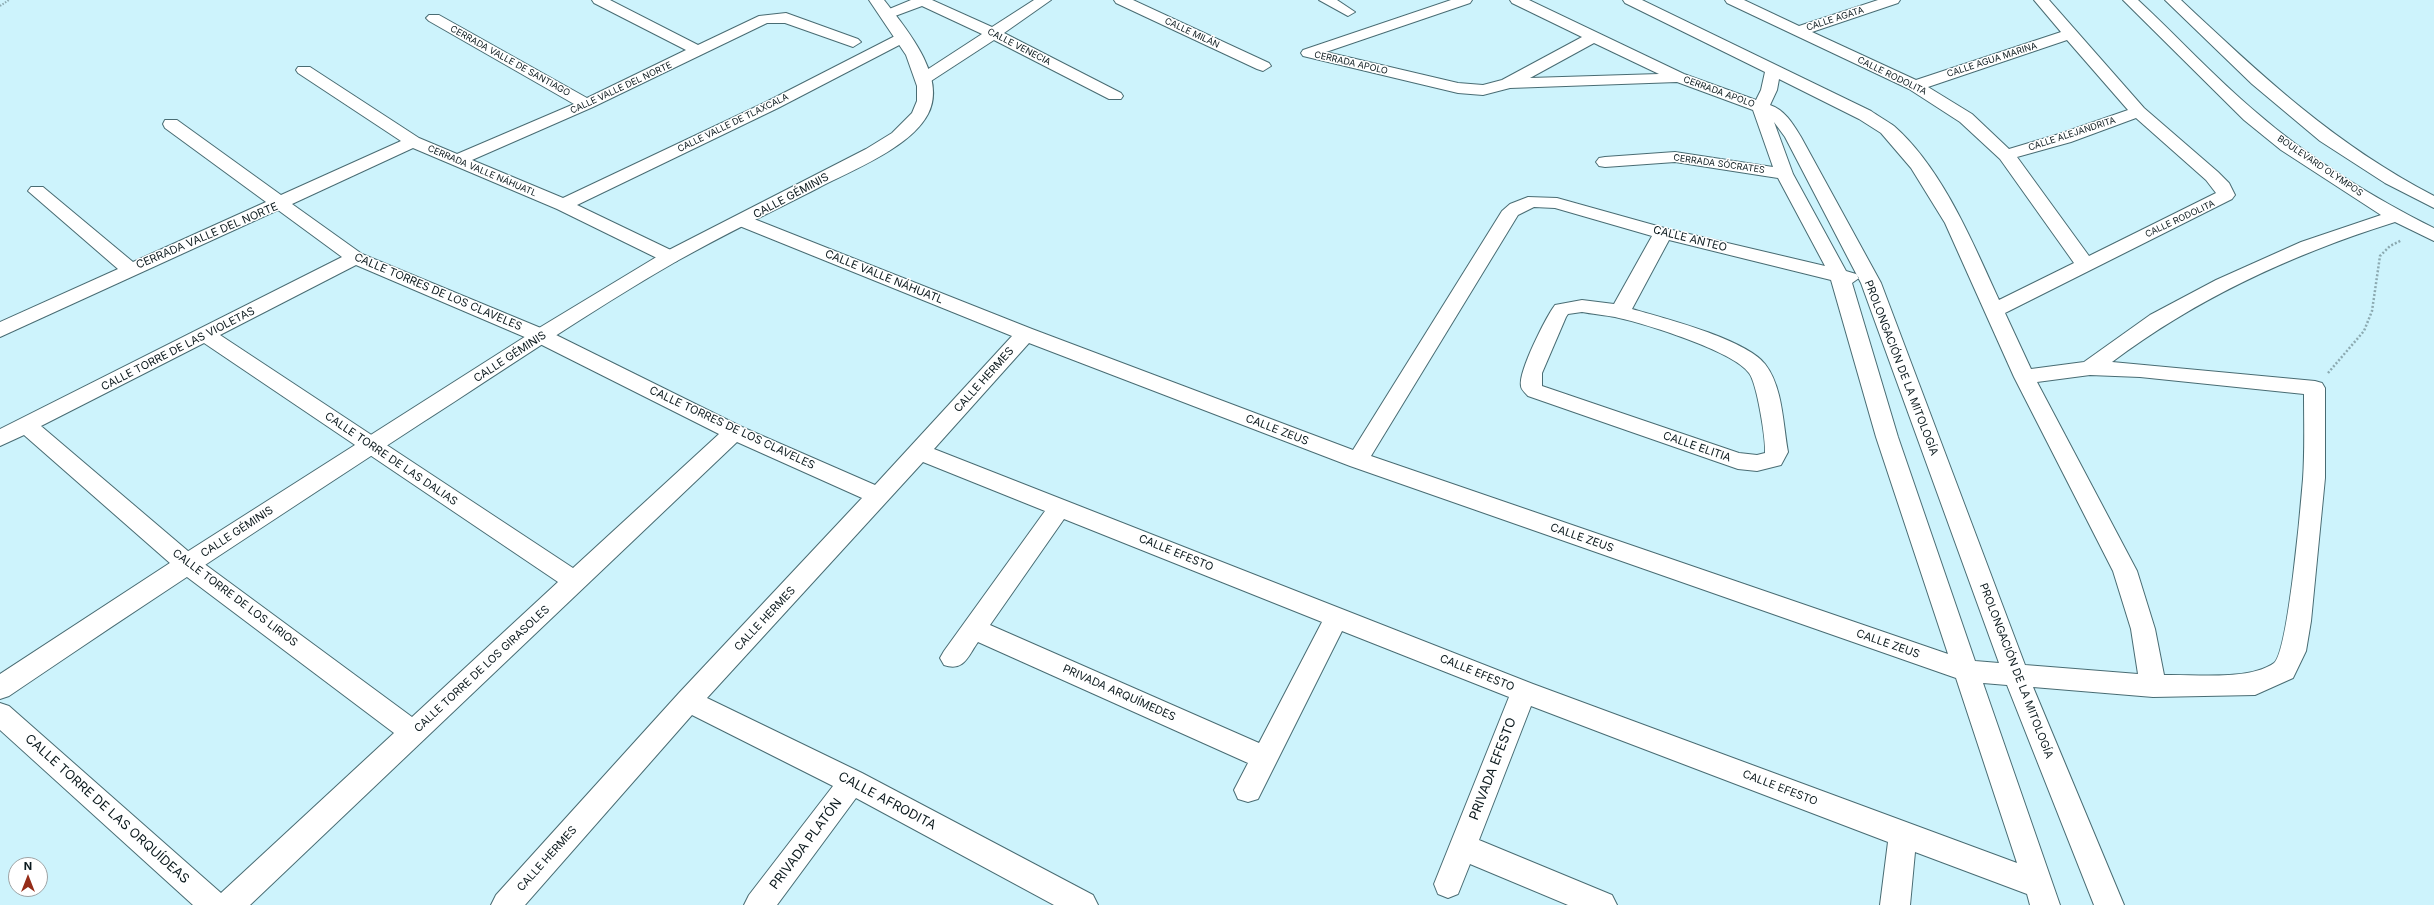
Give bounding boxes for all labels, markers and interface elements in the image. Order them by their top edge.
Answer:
street label: CALLE AGATA [1805,5,1865,33]
street label: CALLE MILÁN [1163,16,1221,50]
street label: CERRADA VALLE DE SANTIAGO [448,23,572,99]
street label: CALLE VENECIA [985,26,1053,68]
street label: CALLE AGUA MARINA [1946,40,2038,80]
street label: CERRADA APOLO [1313,49,1389,77]
street label: CALLE RODOLITA [1856,55,1928,97]
street label: CALLE VALLE DEL NORTE [568,60,674,116]
street label: CERRADA APOLO [1682,74,1756,110]
street label: CALLE VALLE DE TLAXCALA [676,91,790,155]
street label: CALLE ALEJANDRITA [2027,115,2117,153]
street label: BOULEVARD OLYMPOS [2275,133,2365,199]
street label: CERRADA VALLE NÁHUATL [426,143,538,199]
street label: CERRADA SÓCRATES [1673,152,1765,176]
street label: CALLE GÉMINIS [751,171,831,221]
street label: CALLE RODOLITA [2143,198,2217,240]
street label: CERRADA VALLE DEL NORTE [134,200,280,272]
street label: CALLE ANTEO [1652,223,1728,255]
street label: CALLE VALLE NÁHUATL [823,247,945,307]
street label: CALLE TORRES DE LOS CLAVELES [352,251,524,333]
street label: PROLONGACIÓN DE LA MITOLOGÍA [1861,278,1941,458]
street label: CALLE TORRE DE LAS VIOLETAS [99,304,257,394]
street label: CALLE GÉMINIS [471,329,549,385]
street label: CALLE HERMES [951,345,1017,415]
street label: CALLE TORRES DE LOS CLAVELES [647,384,817,472]
street label: CALLE TORRE DE LAS DALIAS [322,410,460,508]
street label: CALLE ZEUS [1244,412,1310,448]
street label: CALLE ELITIA [1661,429,1733,465]
street label: CALLE GÉMINIS [198,504,276,560]
street label: CALLE ZEUS [1548,521,1616,555]
street label: CALLE EFESTO [1137,532,1215,574]
street label: CALLE TORRE DE LOS LIRIOS [170,547,300,649]
street label: PROLONGACIÓN DE LA MITOLOGÍA [1976,581,2056,761]
street label: CALLE HERMES [732,584,798,654]
street label: CALLE TORRE DE LOS GIRASOLES [412,603,552,735]
street label: CALLE ZEUS [1854,627,1922,661]
street label: CALLE EFESTO [1438,652,1516,694]
street label: PRIVADA ARQUÍMEDES [1061,662,1177,724]
street label: PRIVADA EFESTO [1466,716,1520,822]
street label: CALLE TORRE DE LAS ORQUÍDEAS [22,731,192,887]
street label: CALLE EFESTO [1741,768,1819,808]
street label: CALLE AFRODITA [835,769,939,833]
street label: PRIVADA PLATÓN [767,795,845,893]
street label: CALLE HERMES [514,824,580,894]
north arrow [8,857,48,897]
text: N [24,859,32,873]

